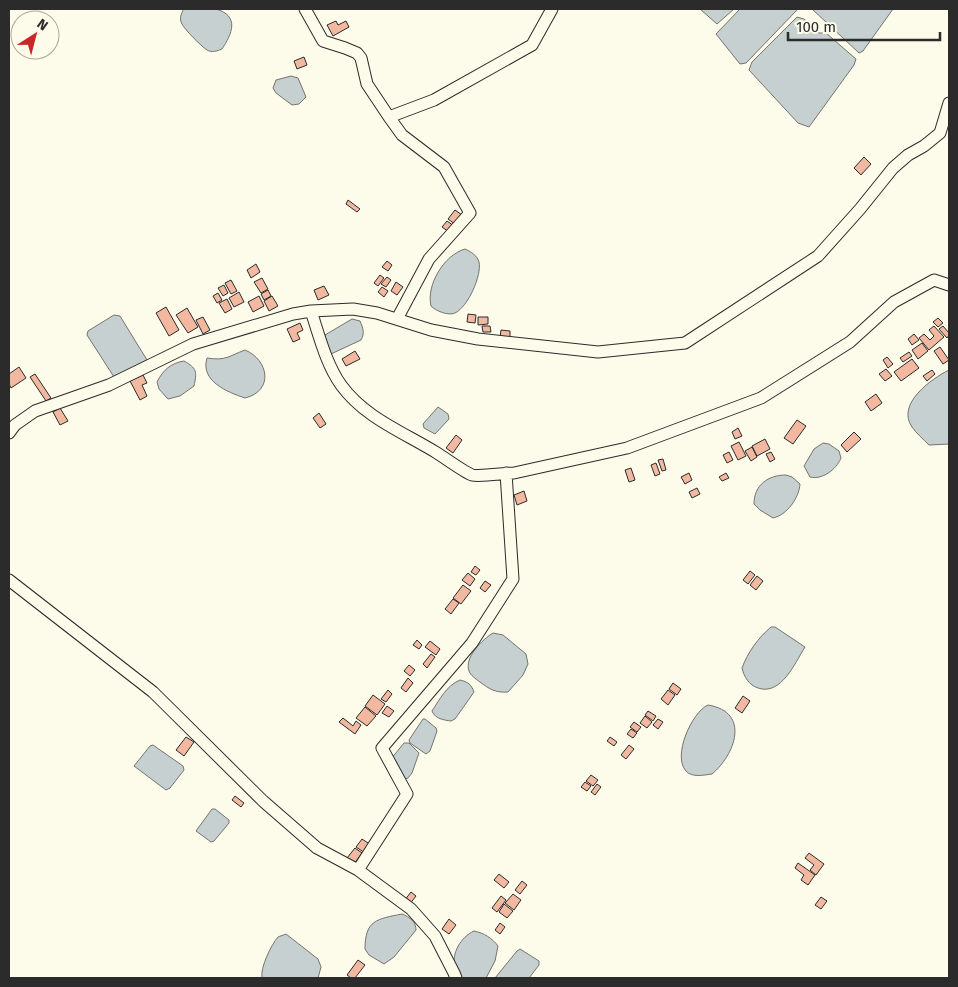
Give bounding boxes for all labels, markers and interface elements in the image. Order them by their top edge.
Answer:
north arrow [10,10,60,60]
scale bar [788,10,940,42]
text: N [34,15,51,34]
text: 100 m [796,18,836,36]

